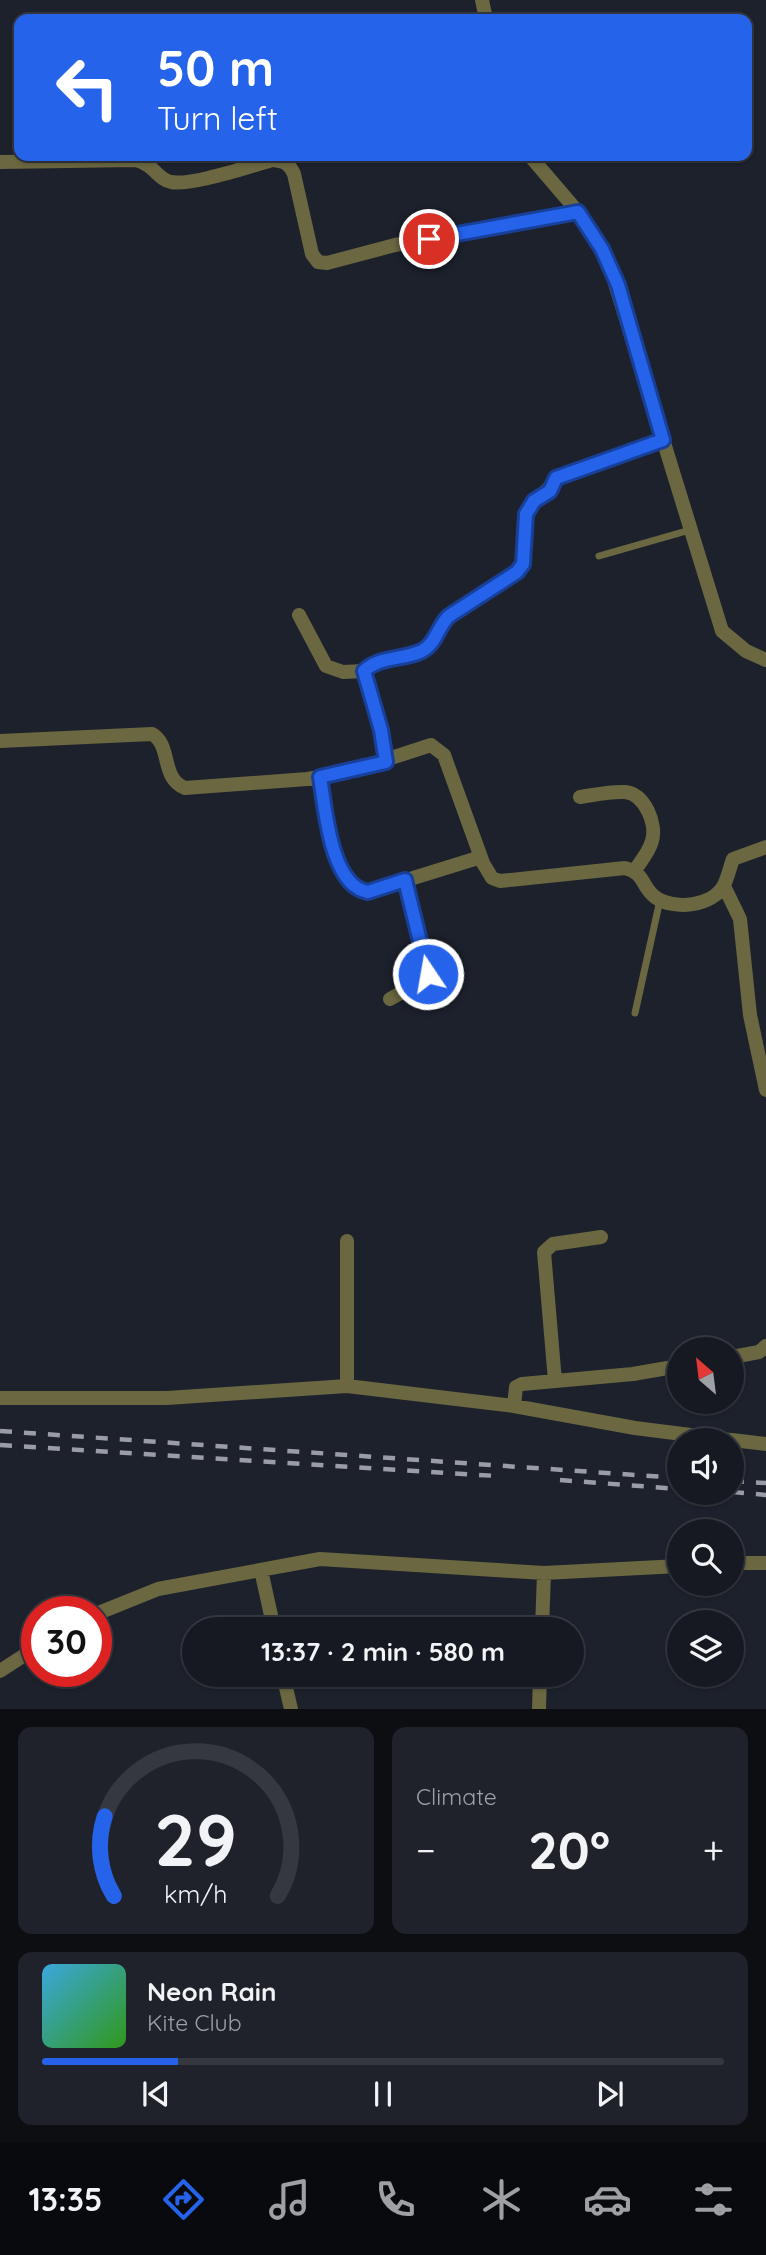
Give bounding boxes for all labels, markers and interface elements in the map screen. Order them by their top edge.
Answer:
text: 50 m [157,37,274,98]
icon: left [42,42,133,133]
text: Turn left [157,98,278,138]
pin [399,209,459,269]
icon: arrive [410,220,448,258]
position arrow [391,937,465,1011]
north arrow [667,1337,744,1414]
map controls [667,1337,744,1687]
button: sound [667,1428,744,1505]
button: search [667,1519,744,1596]
speed limit sign: 30 [21,1596,112,1687]
button: layers [667,1610,744,1687]
text: 13:37 · 2 min · 580 m [261,1635,505,1668]
text: Climate [416,1782,497,1811]
text: 29 [155,1794,237,1885]
text: 20° [528,1817,610,1882]
text: − [416,1826,436,1874]
text: + [703,1826,724,1874]
text: km/h [164,1878,228,1909]
text: Neon Rain [147,1975,276,2008]
text: Kite Club [147,2008,242,2037]
icon: previous [137,2075,175,2113]
icon: pause [364,2075,402,2113]
icon: next [591,2075,629,2113]
icon: directions [159,2175,208,2224]
icon: music [265,2175,314,2224]
icon: phone [371,2175,420,2224]
icon: climate [477,2175,526,2224]
icon: car [583,2175,632,2224]
icon: filters [689,2175,738,2224]
text: 13:35 [28,2179,102,2219]

